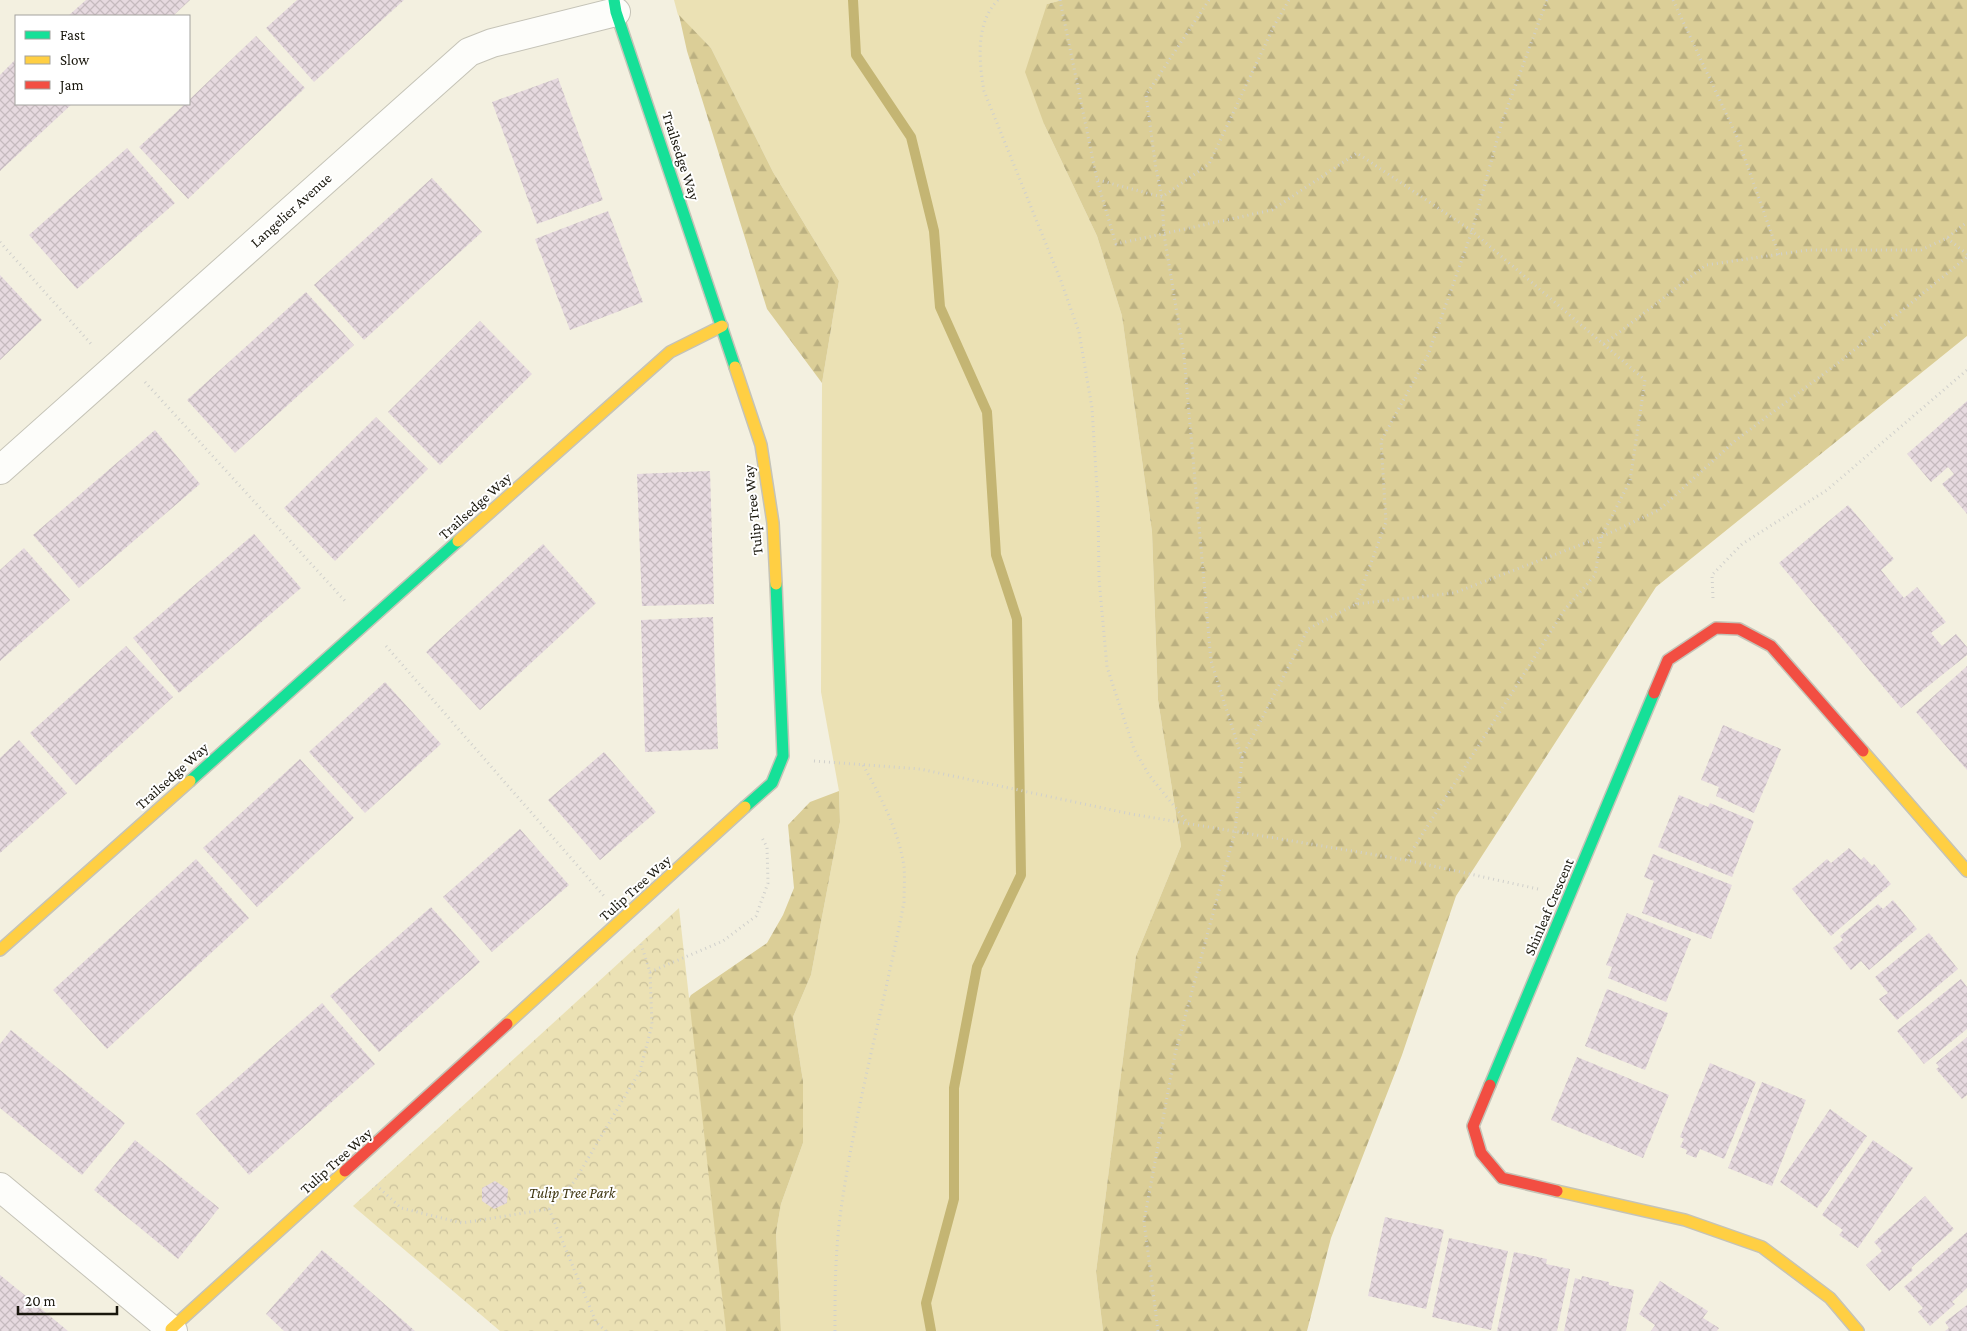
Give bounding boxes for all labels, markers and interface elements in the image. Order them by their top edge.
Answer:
legend [15,15,190,105]
text: Fast [60,27,86,43]
text: Slow [60,52,90,68]
text: Jam [58,77,83,94]
street label: Trailsedge Way [658,110,703,203]
street label: Langelier Avenue [247,169,336,251]
street label: Tulip Tree Way [740,464,767,556]
street label: Trailsedge Way [436,469,515,543]
street label: Trailsedge Way [133,739,212,813]
street label: Tulip Tree Way [596,852,675,925]
street label: Shinleaf Crescent [1521,855,1577,958]
street label: Tulip Tree Way [297,1125,376,1198]
park label: Tulip Tree Park [529,1185,617,1202]
scale bar [18,1284,116,1316]
text: 20 m [25,1293,56,1309]

